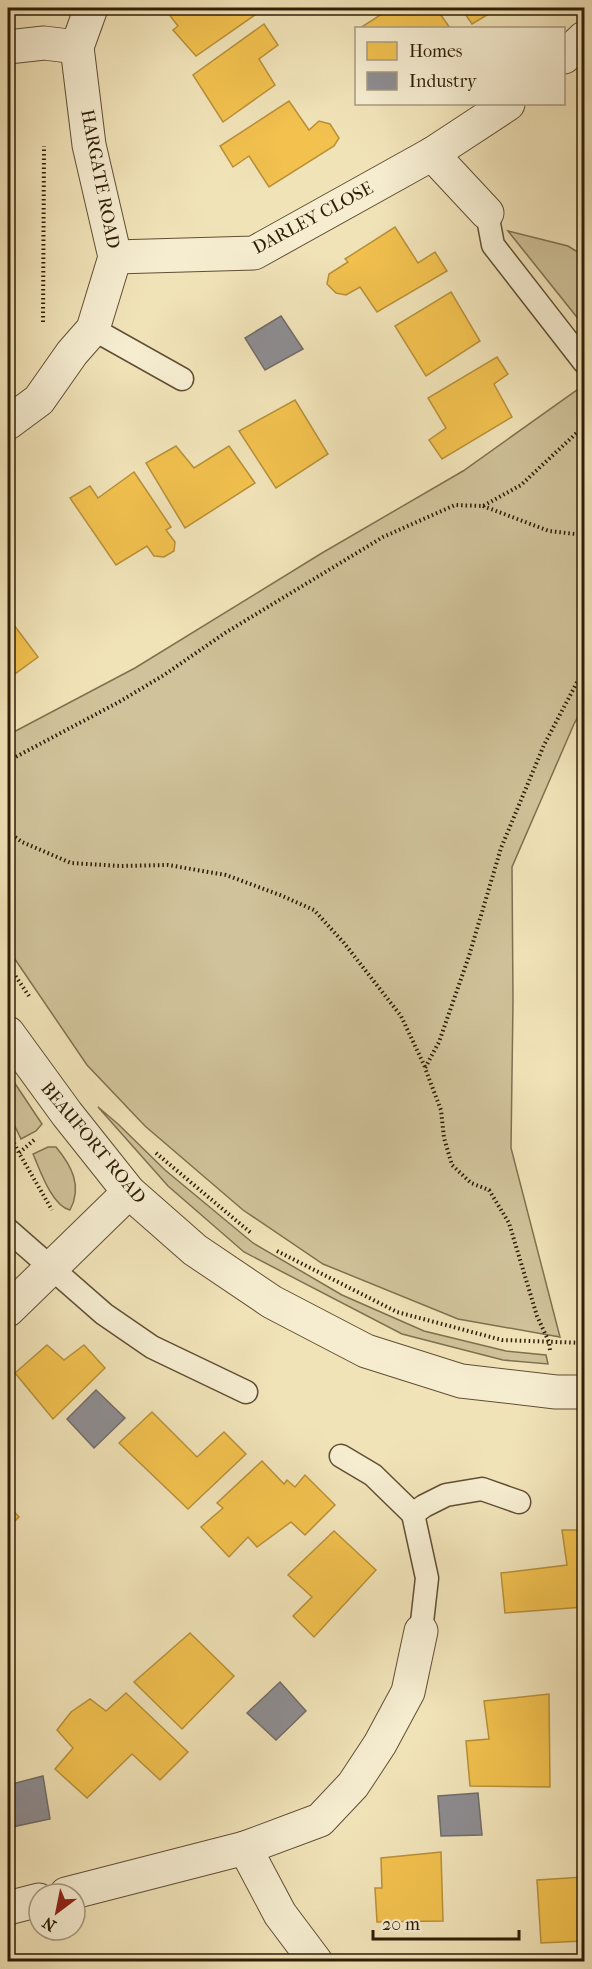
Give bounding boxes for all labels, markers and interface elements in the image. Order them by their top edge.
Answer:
legend [355,27,565,105]
text: Homes [409,41,463,62]
text: Industry [409,71,478,92]
street label: HARGATE ROAD [76,108,124,250]
street label: DARLEY CLOSE [249,177,377,259]
street label: BEAUFORT ROAD [36,1078,150,1208]
north arrow [27,1882,87,1942]
scale bar [373,1903,518,1941]
text: N [38,1913,59,1936]
text: 20 m [382,1914,420,1935]

